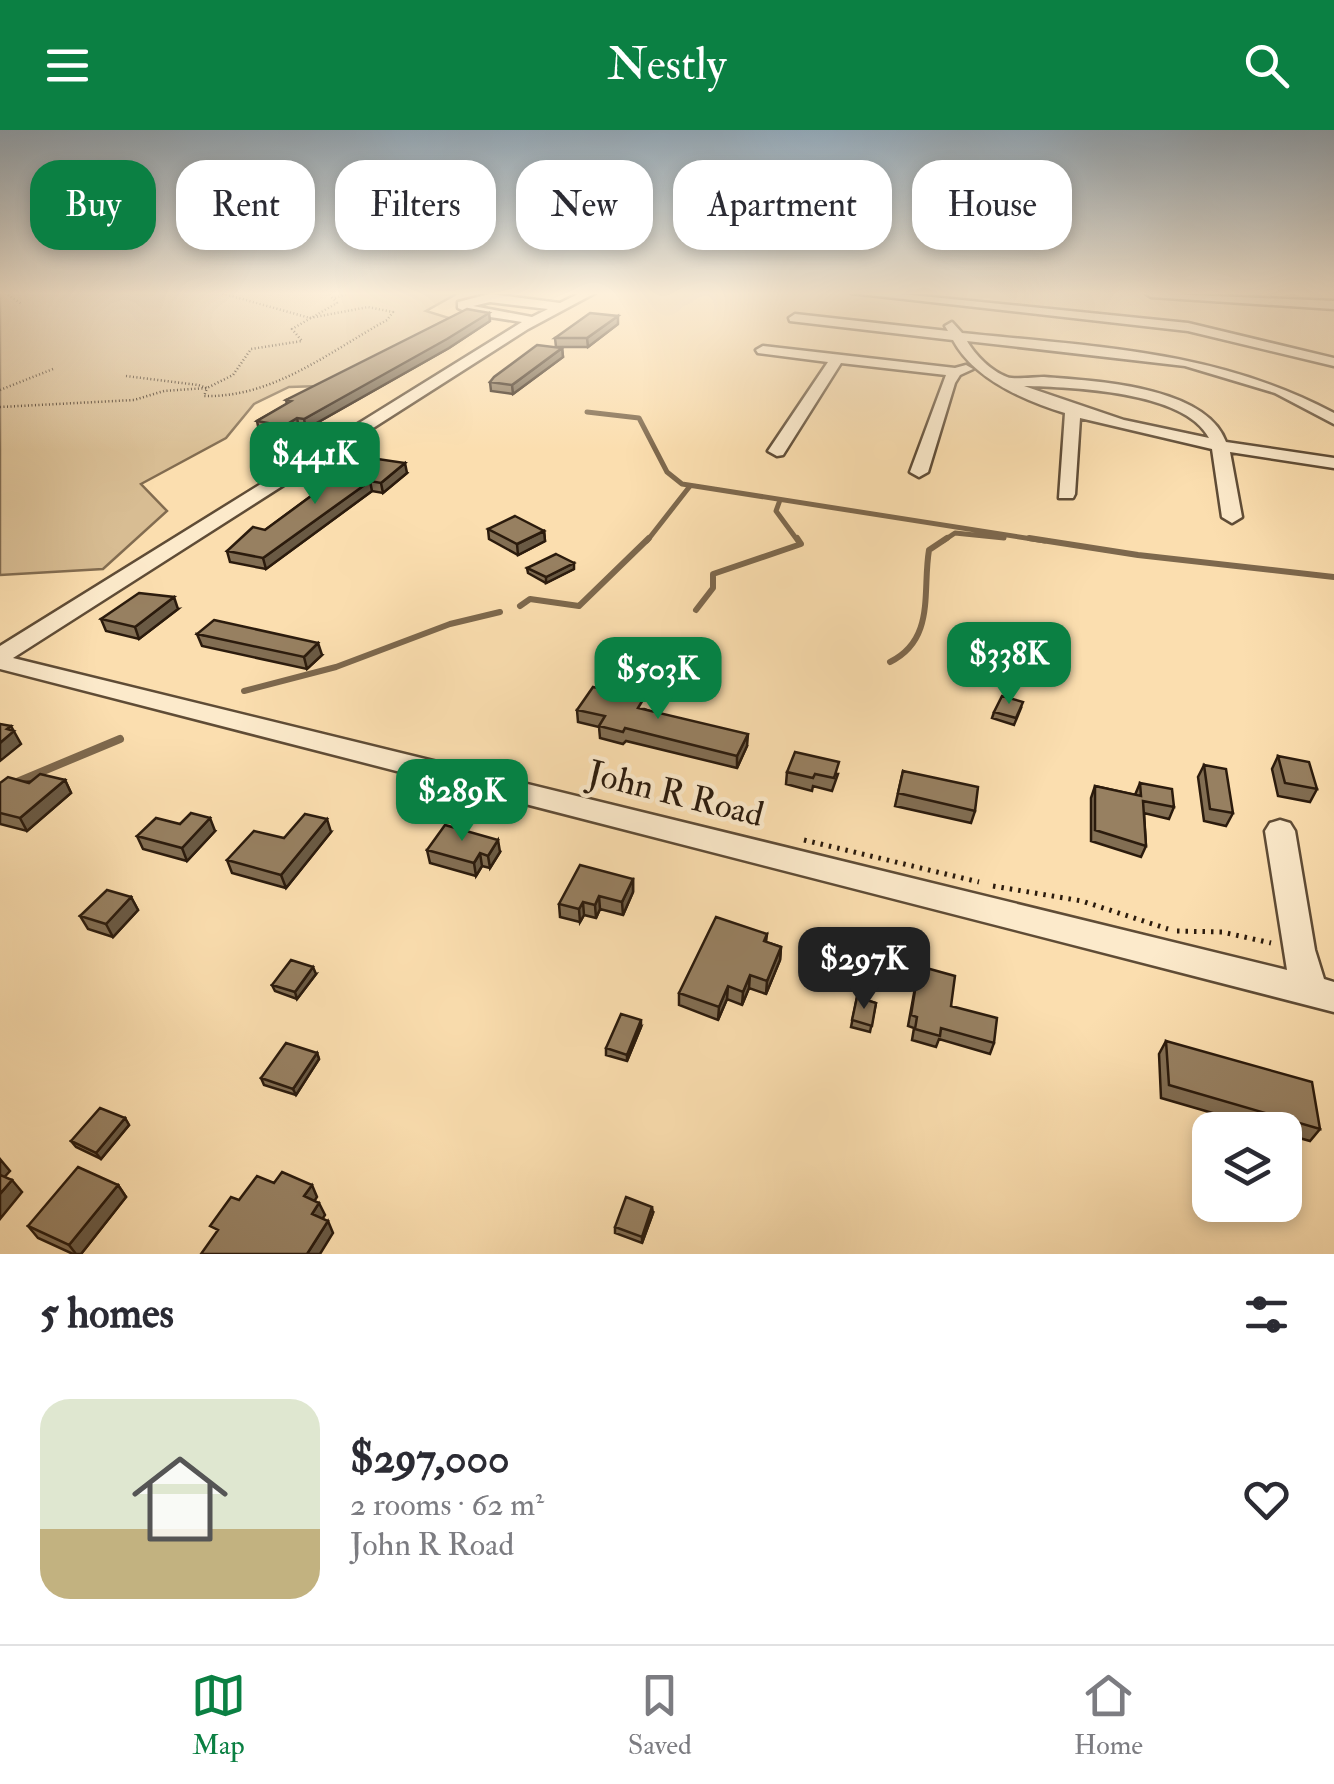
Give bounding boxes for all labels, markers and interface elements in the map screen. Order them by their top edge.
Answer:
text: Nestly [607,37,727,93]
icon: menu [40,38,95,93]
icon: search [1239,38,1294,93]
chip: Buy [30,160,156,250]
chip: Rent [176,160,315,250]
chip: Filters [335,160,496,250]
chip: New [516,160,653,250]
chip: Apartment [673,160,892,250]
chip: House [912,160,1072,250]
pin: $441K [245,422,385,507]
text: $441K [272,434,358,474]
pin: $338K [939,622,1079,707]
text: $338K [969,634,1049,674]
pin: $503K [588,637,728,722]
text: $503K [617,649,699,689]
street label: John R Road [582,751,768,837]
pin: $289K [392,759,532,844]
text: $289K [418,771,506,811]
pin: $297K [794,927,934,1012]
text: $297K [820,939,908,979]
map controls [1192,1112,1302,1222]
button: layers [1192,1112,1302,1222]
icon: filters [1239,1287,1294,1342]
text: 5 homes [40,1288,174,1340]
text: $297,000 [350,1433,510,1485]
icon: home [120,1439,240,1559]
icon: heart [1239,1472,1294,1527]
text: 2 rooms · 62 m² [350,1485,544,1525]
text: John R Road [350,1525,514,1565]
tab: Map [191,1668,246,1763]
tab: Saved [628,1668,692,1763]
tab: Home [1074,1668,1143,1763]

